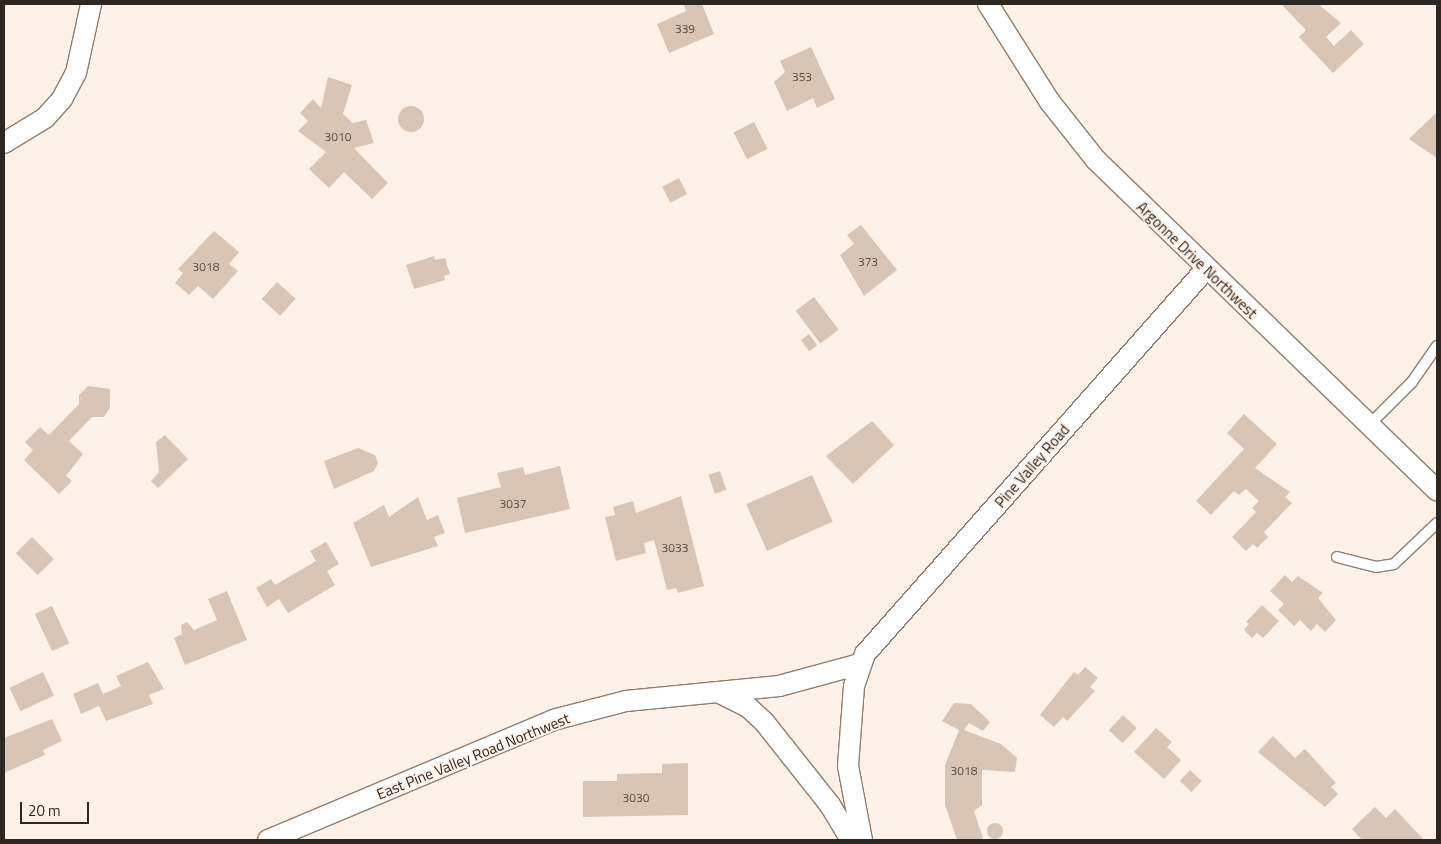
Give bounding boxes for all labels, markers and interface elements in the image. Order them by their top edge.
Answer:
house number: 339 [675,22,695,36]
house number: 353 [792,70,812,84]
house number: 3010 [325,130,351,144]
street label: Argonne Drive Northwest [1133,198,1261,322]
house number: 373 [858,255,878,269]
house number: 3018 [193,260,219,274]
street label: Pine Valley Road [991,421,1073,511]
house number: 3037 [500,497,526,511]
house number: 3033 [662,541,688,555]
street label: East Pine Valley Road Northwest [374,709,572,803]
house number: 3018 [951,764,977,778]
house number: 3030 [623,791,649,805]
scale bar [22,792,91,824]
text: 20 m [28,799,61,822]

